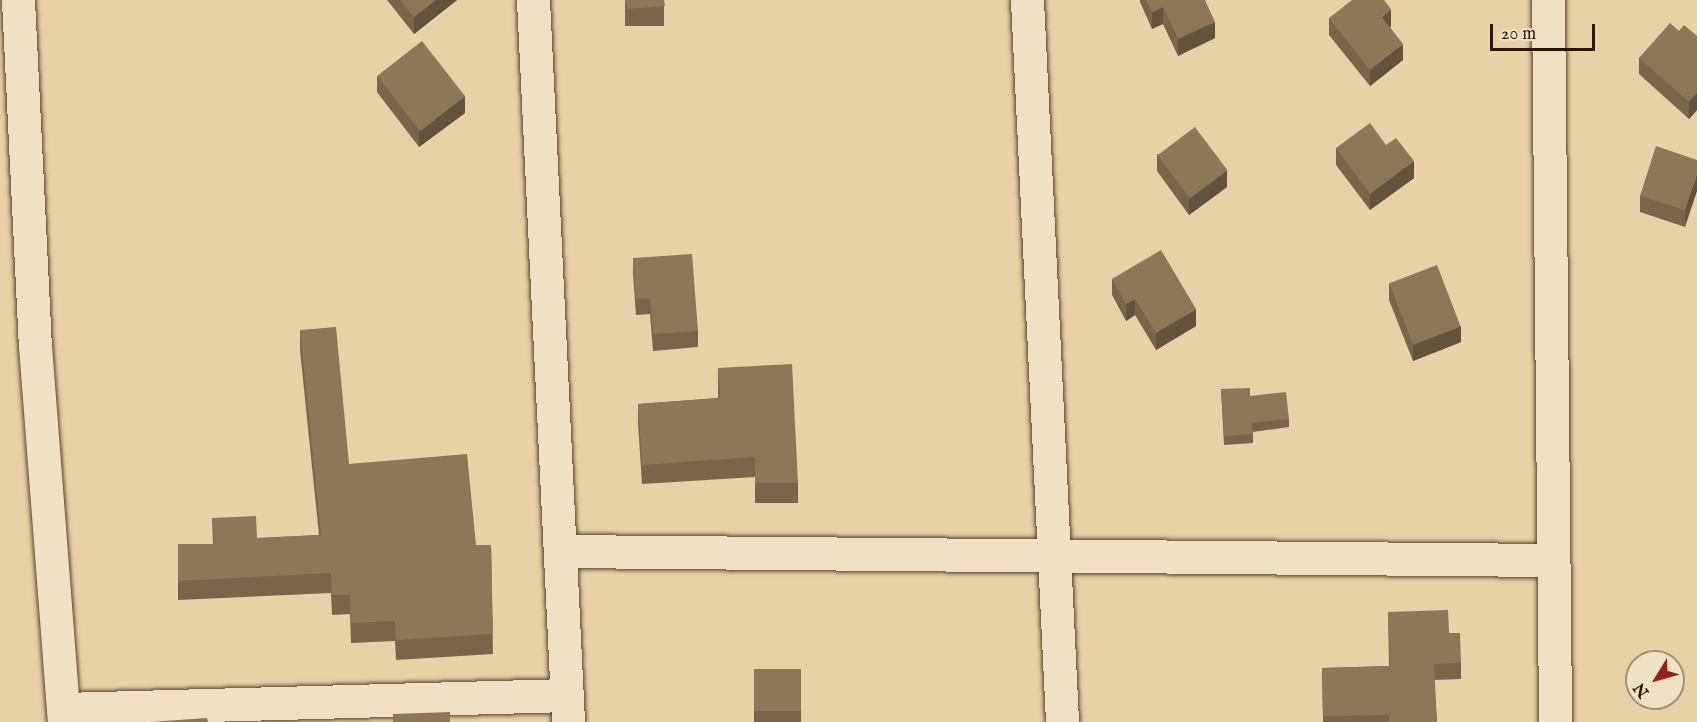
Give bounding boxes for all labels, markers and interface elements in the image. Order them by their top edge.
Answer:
scale bar [1493,12,1598,50]
text: 20 m [1501,23,1536,46]
north arrow [1625,650,1685,710]
text: N [1630,678,1654,701]

